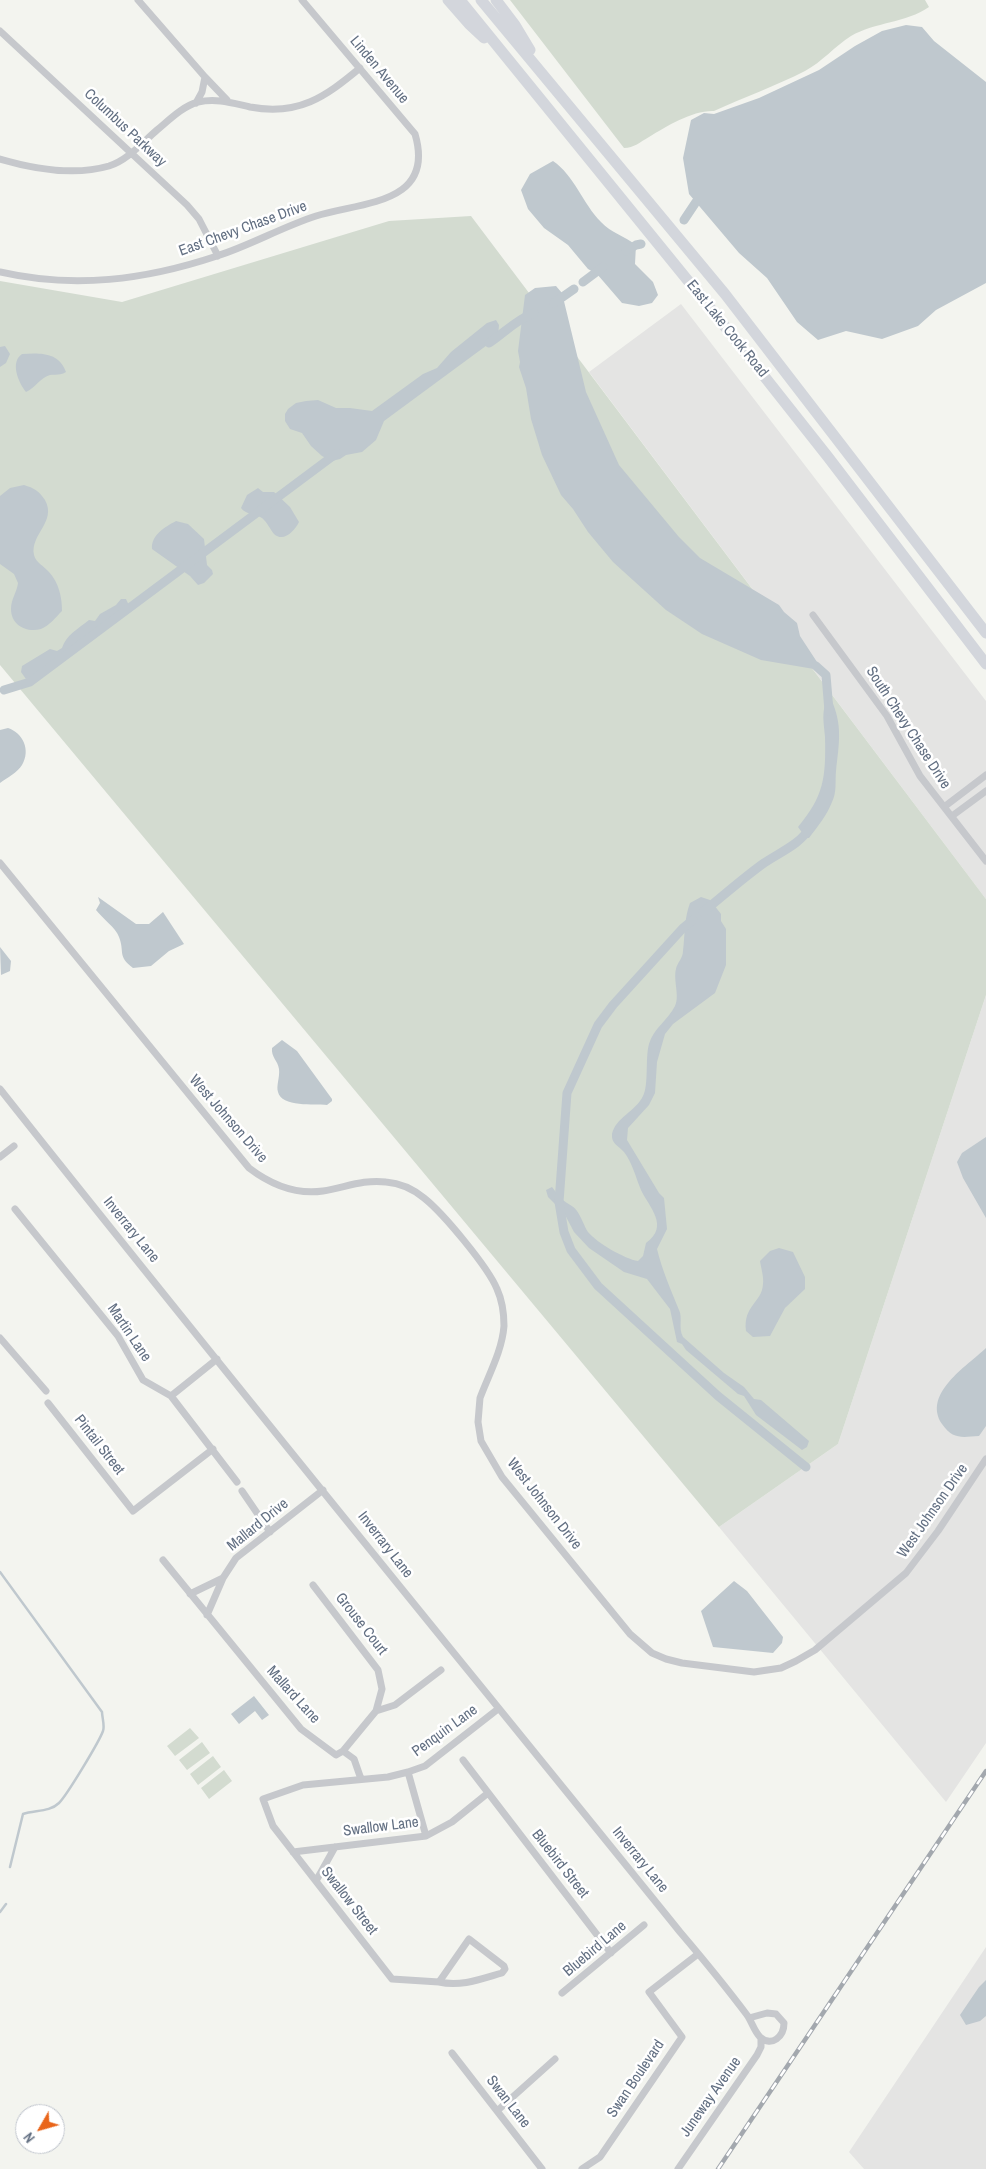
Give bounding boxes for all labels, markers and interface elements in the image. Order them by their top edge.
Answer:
street label: Linden Avenue [346,33,412,107]
street label: Columbus Parkway [80,85,170,171]
street label: East Chevy Chase Drive [177,198,309,260]
street label: East Lake Cook Road [682,277,772,381]
street label: South Chevy Chase Drive [862,663,954,793]
street label: West Johnson Drive [185,1071,271,1167]
street label: Inverrary Lane [99,1194,163,1266]
street label: Martin Lane [103,1301,155,1365]
street label: Pintail Street [70,1411,128,1479]
street label: West Johnson Drive [503,1455,585,1553]
street label: West Johnson Drive [894,1461,972,1561]
street label: Mallard Drive [224,1495,292,1555]
street label: Inverrary Lane [353,1508,417,1582]
street label: Grouse Court [331,1589,391,1659]
street label: Mallard Lane [263,1663,323,1727]
street label: Penquin Lane [409,1701,481,1761]
street label: Swallow Lane [342,1813,420,1841]
street label: Inverrary Lane [608,1824,672,1896]
street label: Bluebird Street [528,1826,592,1902]
street label: Swallow Street [317,1863,381,1939]
street label: Bluebird Lane [560,1917,630,1981]
street label: Swan Boulevard [603,2037,669,2121]
street label: Juneway Avenue [677,2054,745,2140]
street label: Swan Lane [482,2072,534,2132]
north arrow [15,2104,65,2154]
text: N [19,2129,39,2146]

